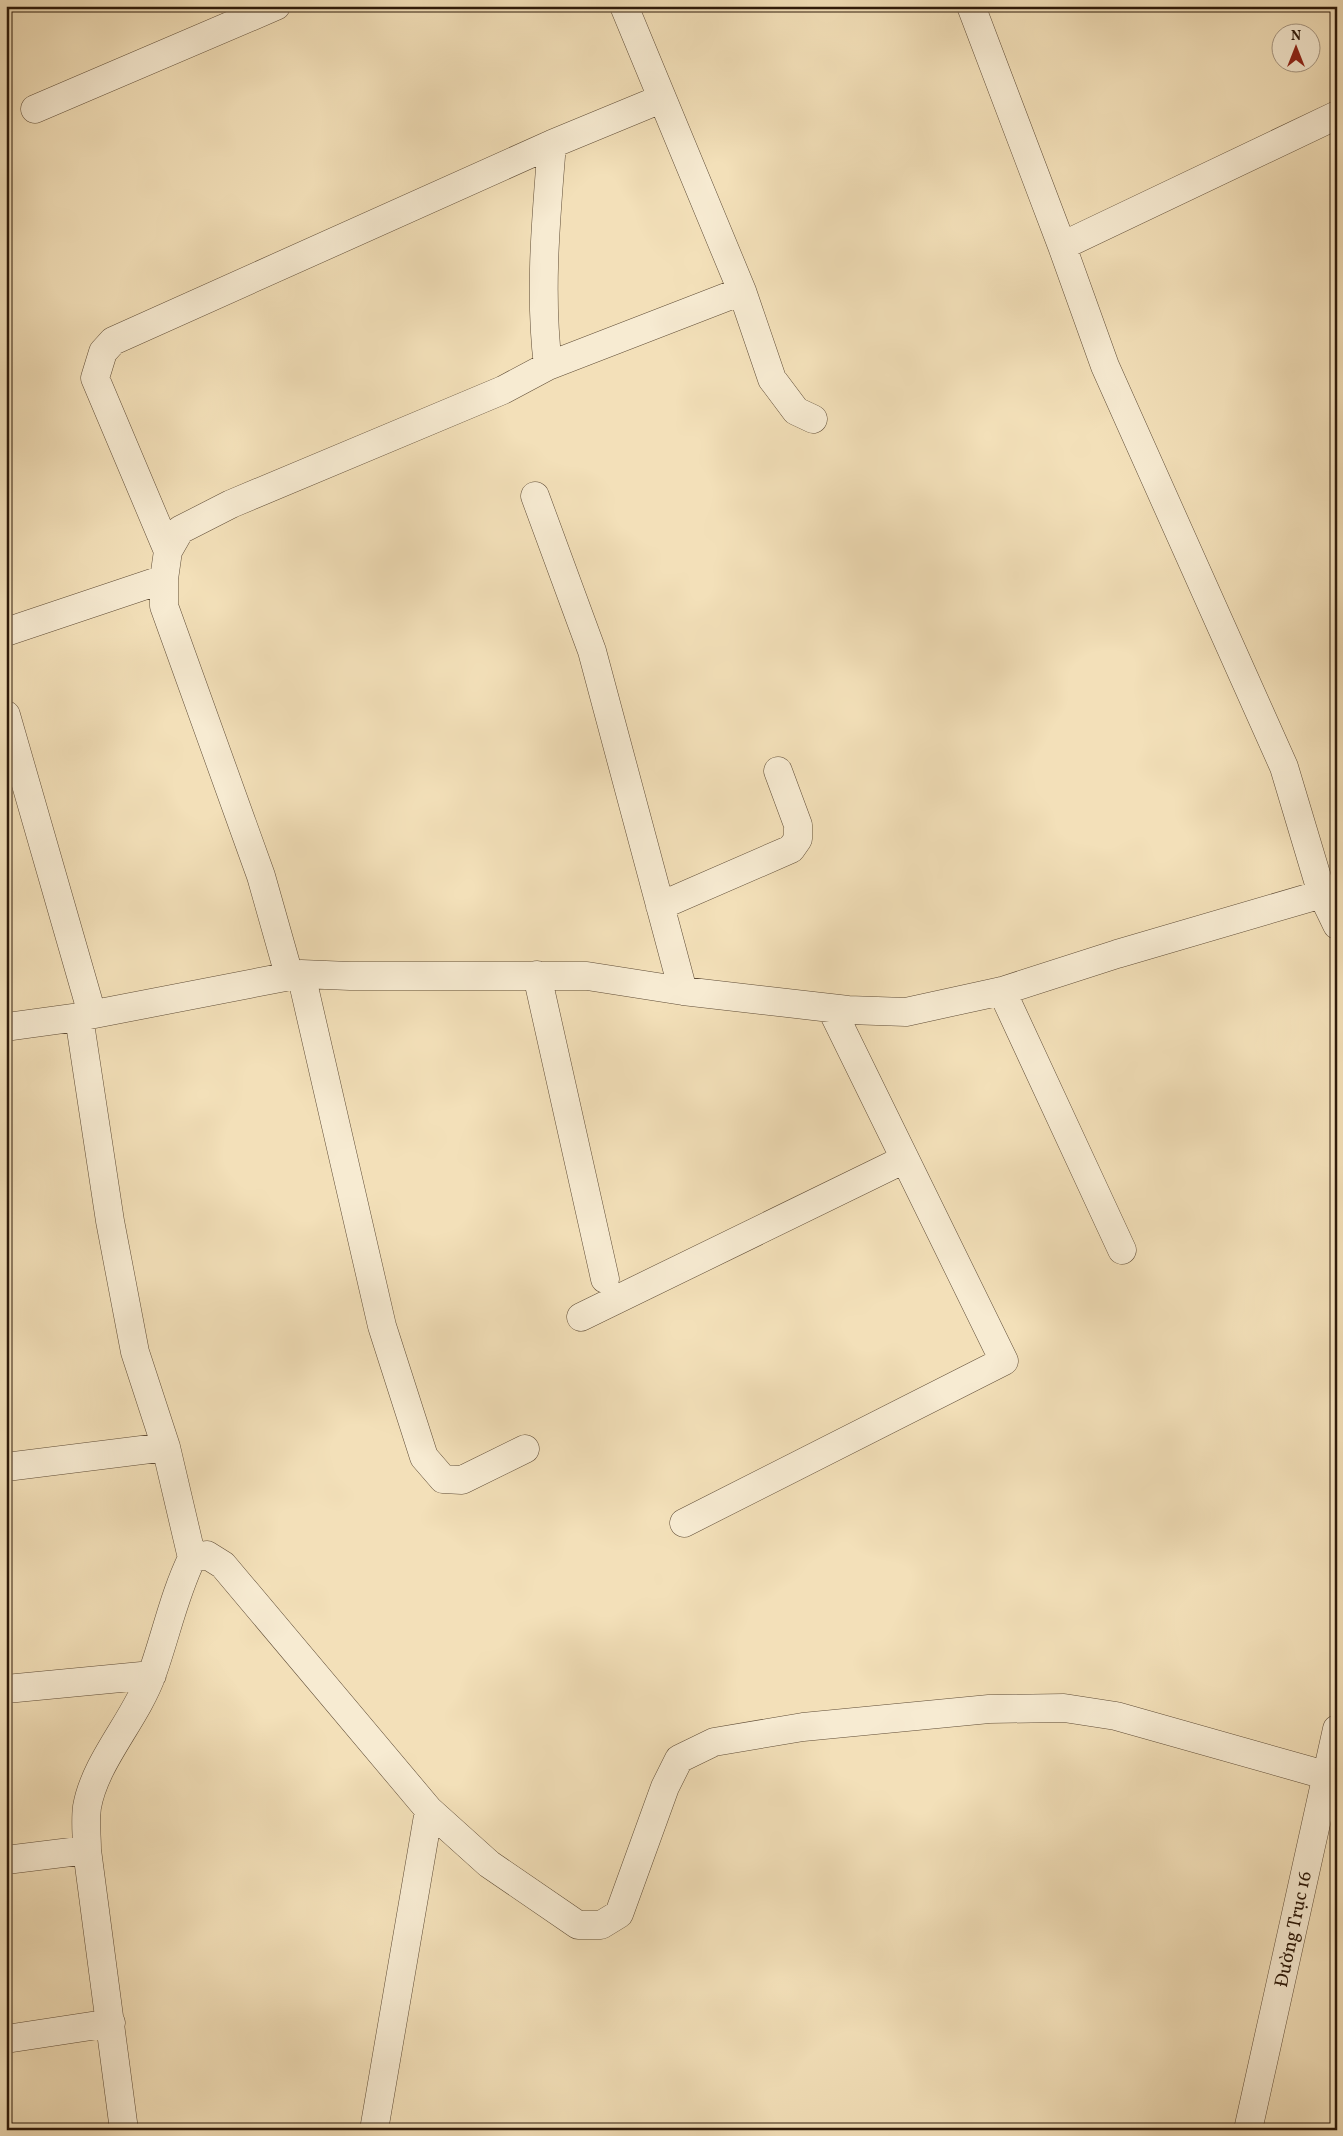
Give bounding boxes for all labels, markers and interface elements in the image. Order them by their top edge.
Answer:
north arrow [1270,22,1320,72]
text: N [1291,27,1301,46]
street label: Đường Trục 16 [1269,1869,1319,1990]

